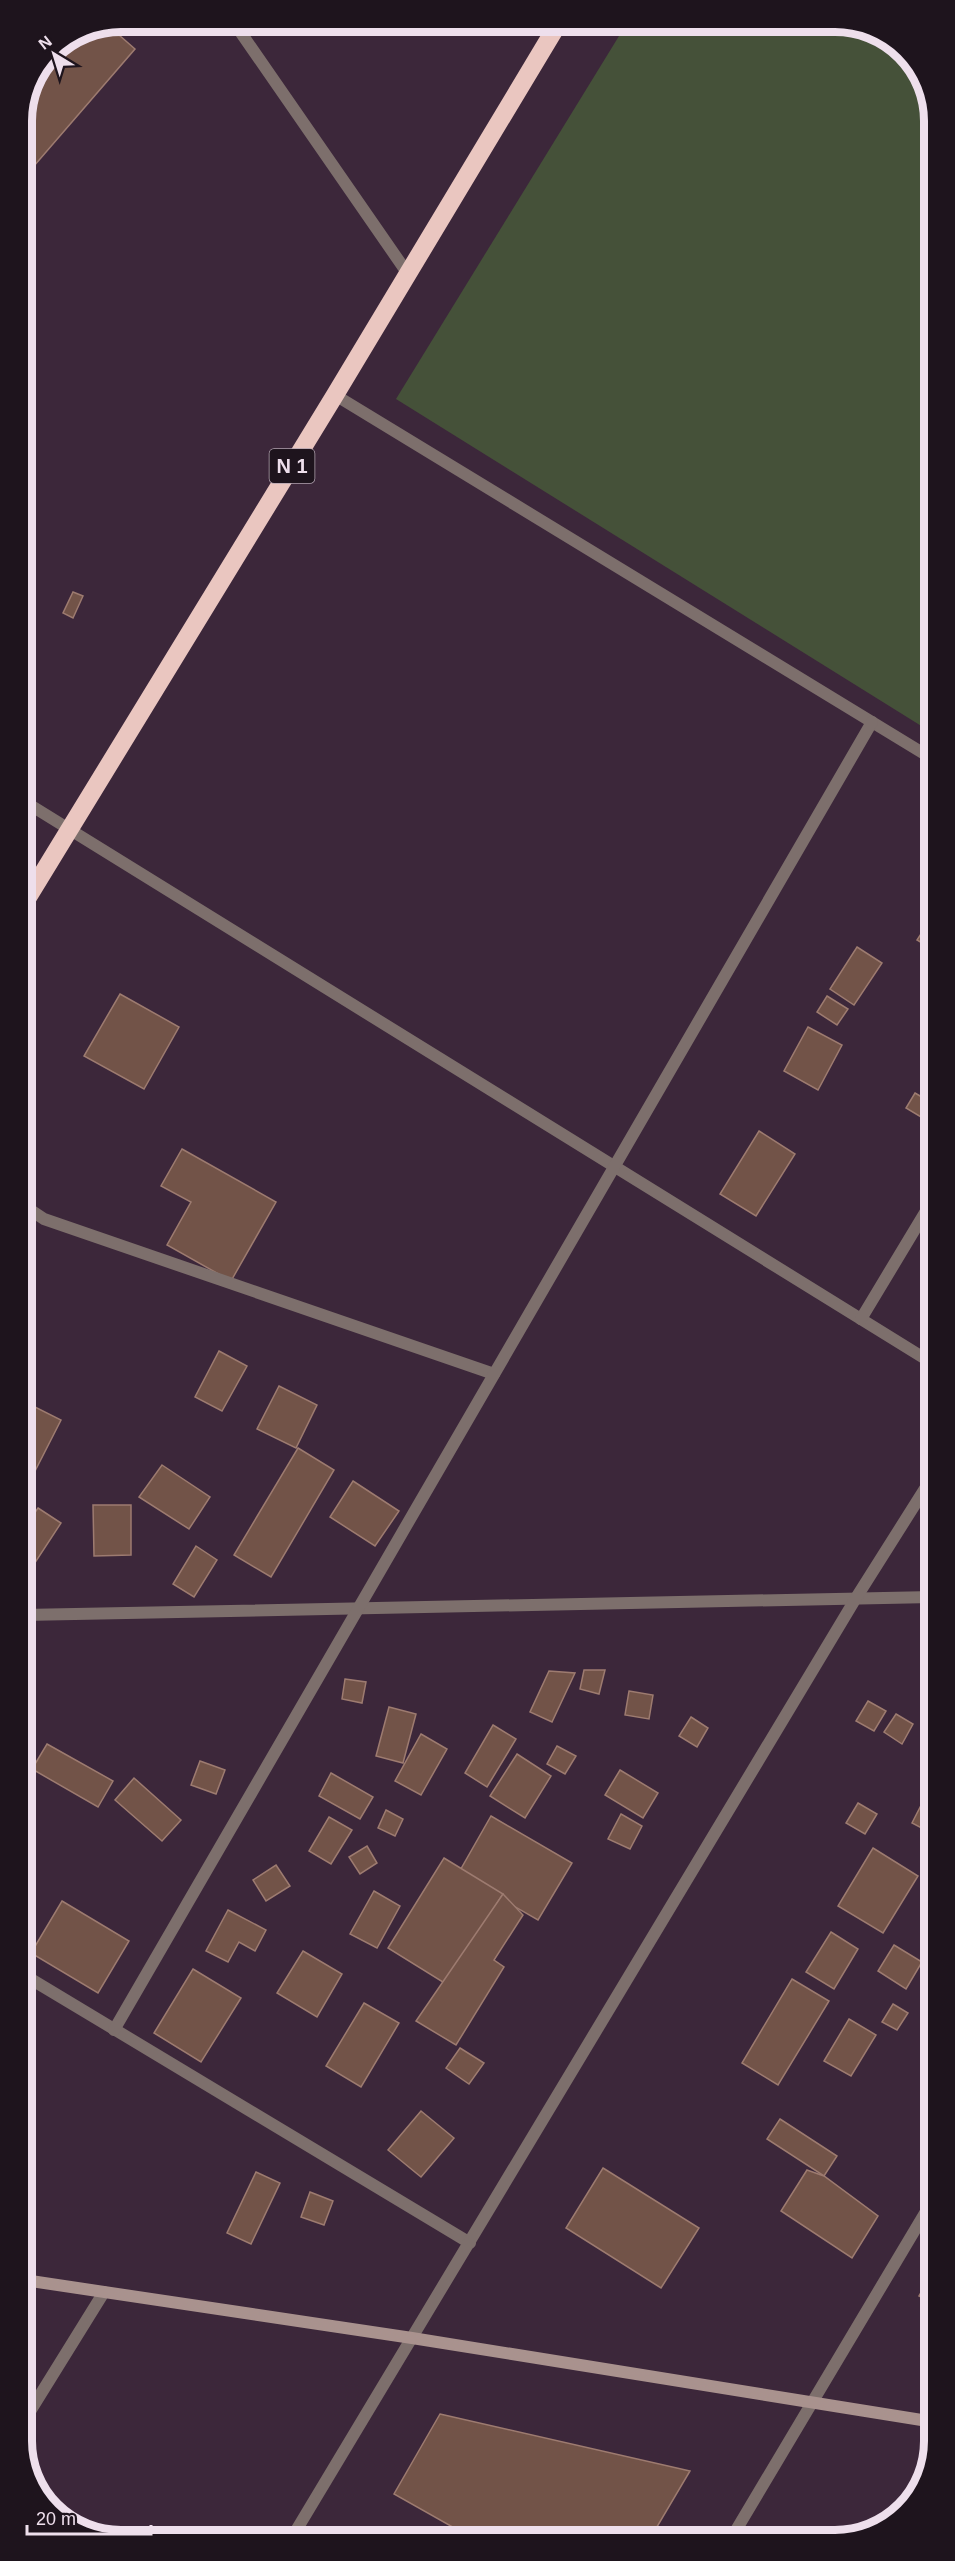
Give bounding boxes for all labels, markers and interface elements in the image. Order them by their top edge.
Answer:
north arrow [24,24,84,84]
text: N [35,32,55,53]
road number: N 1 [270,449,314,483]
scale bar [27,2498,152,2536]
text: 20 m [36,2509,76,2529]

